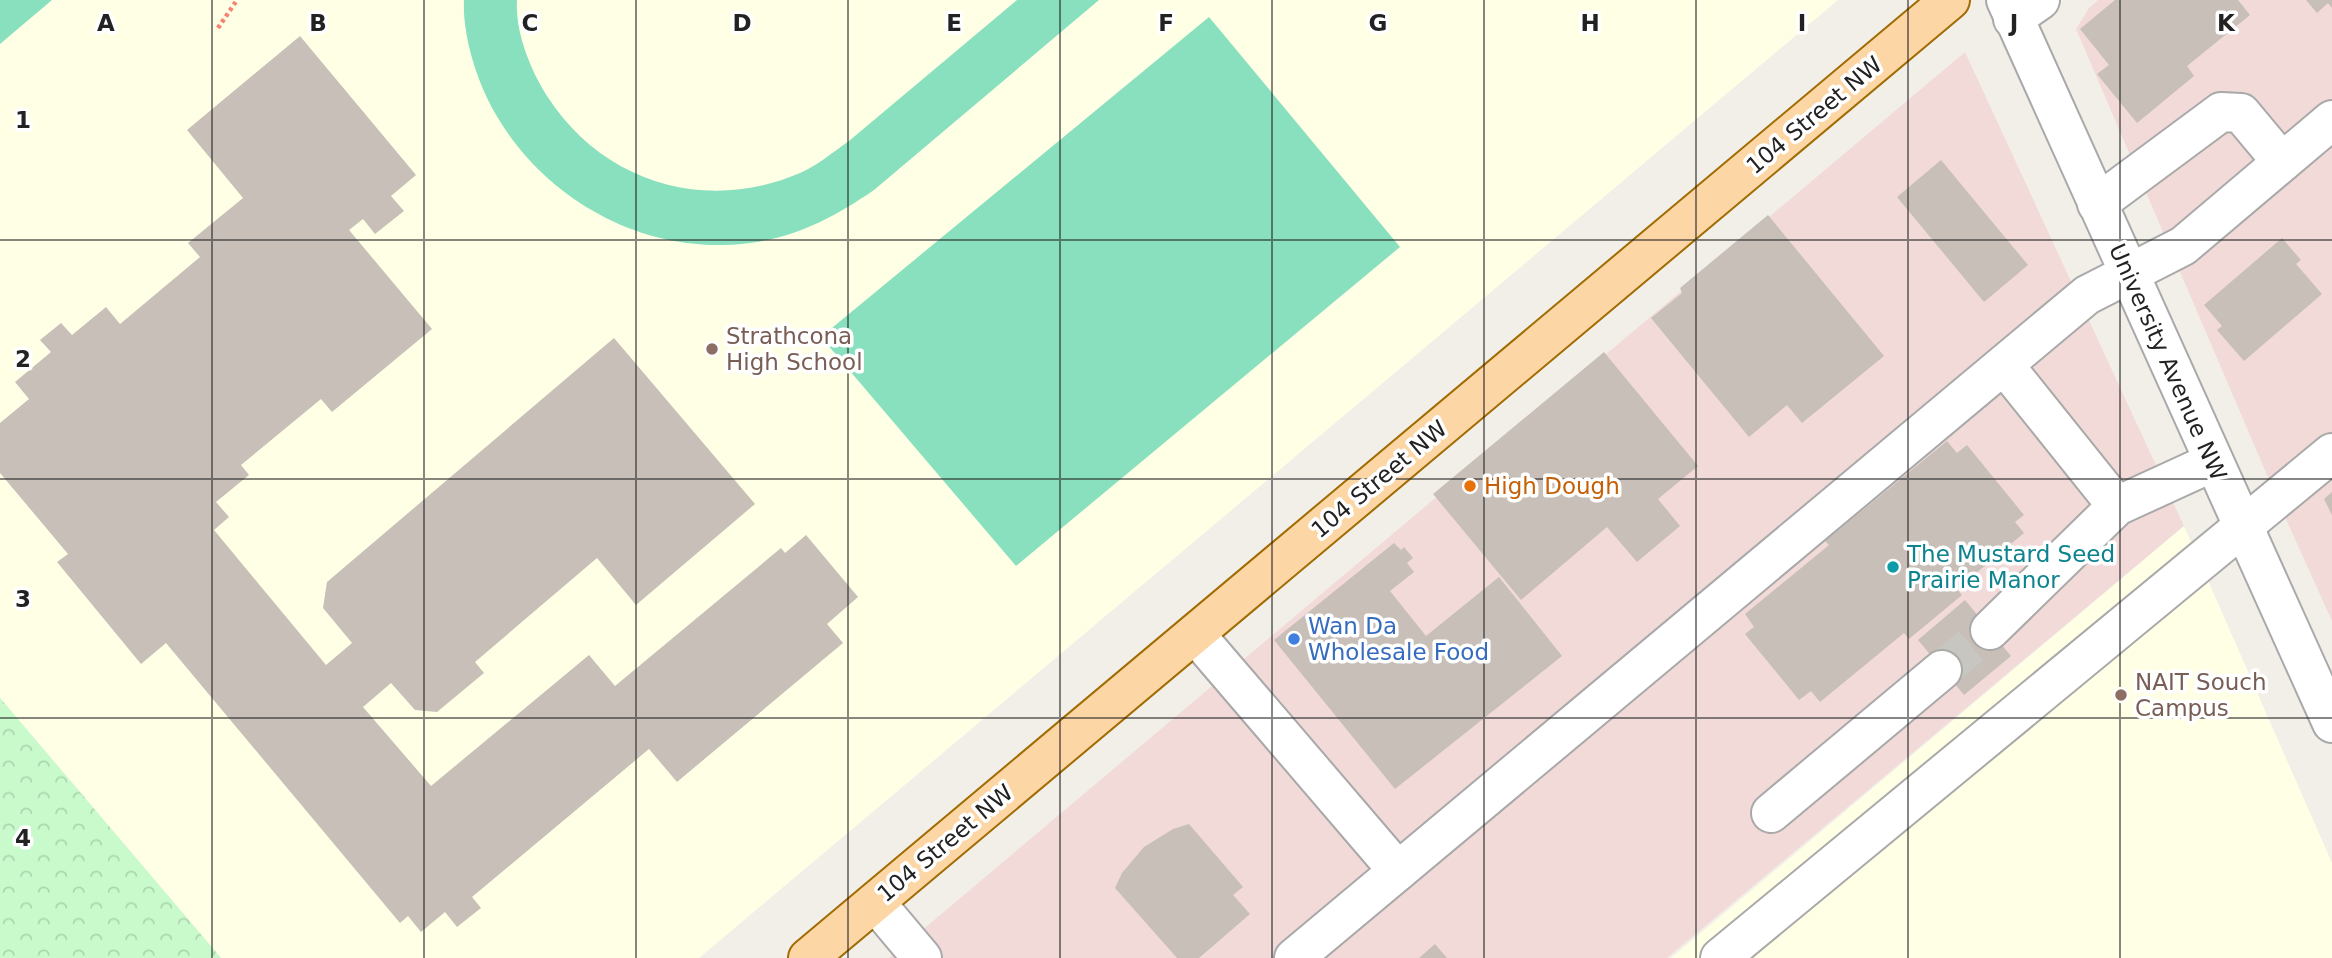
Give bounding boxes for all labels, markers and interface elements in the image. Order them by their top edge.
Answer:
text: A [97,10,115,36]
text: B [309,10,327,36]
text: C [522,10,538,36]
text: D [732,10,752,36]
text: E [946,10,962,36]
text: F [1158,10,1174,36]
text: G [1369,10,1387,36]
text: H [1580,10,1600,36]
text: I [1798,10,1806,36]
text: J [2008,10,2018,36]
text: K [2217,10,2236,36]
street label: 104 Street NW [1741,51,1887,179]
text: 1 [15,107,31,133]
street label: University Avenue NW [2104,240,2232,484]
place label: Strathcona High School [726,323,863,375]
marker: Strathcona High School [704,341,720,357]
text: 2 [15,346,31,372]
street label: 104 Street NW [1306,415,1452,543]
place label: High Dough [1484,473,1620,499]
marker: High Dough [1462,478,1478,494]
place label: The Mustard Seed Prairie Manor [1906,541,2115,593]
marker: The Mustard Seed Prairie Manor [1885,559,1901,575]
text: 3 [15,586,31,612]
place label: Wan Da Wholesale Food [1308,613,1489,665]
marker: Wan Da Wholesale Food [1286,631,1302,647]
place label: NAIT Souch Campus [2135,669,2267,721]
marker: NAIT Souch Campus [2113,687,2129,703]
street label: 104 Street NW [872,779,1018,907]
text: 4 [15,825,31,851]

